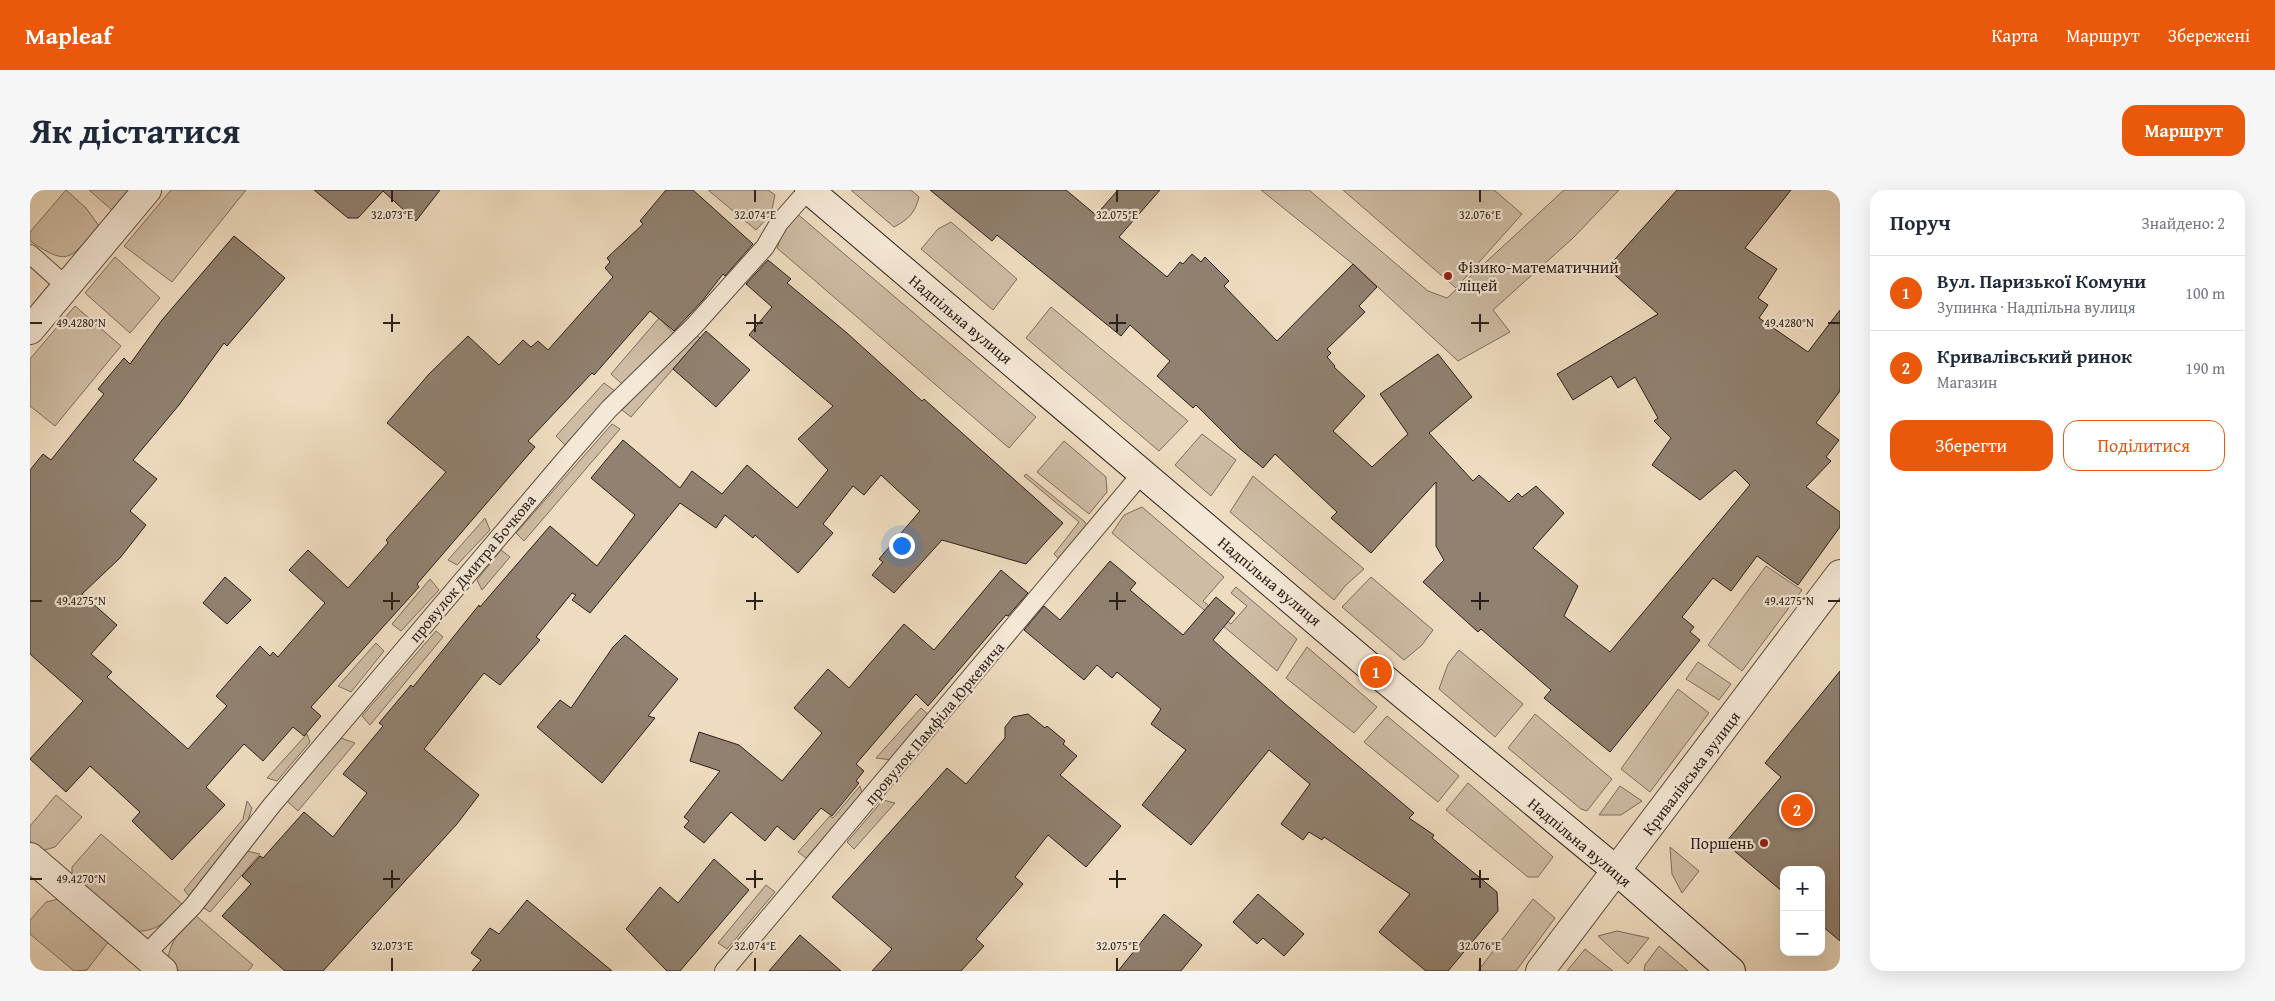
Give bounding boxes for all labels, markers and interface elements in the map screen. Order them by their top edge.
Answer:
text: Mapleaf [25,18,112,53]
text: Карта [1992,22,2038,49]
text: Маршрут [2066,22,2140,49]
text: Збережені [2168,22,2250,49]
text: Як дістатися [30,105,240,156]
button: Маршрут [2122,105,2245,156]
text: 32.073°E [371,206,413,223]
text: 32.074°E [734,206,776,223]
text: 32.075°E [1096,206,1138,223]
text: 32.076°E [1459,206,1501,223]
text: Поруч [1890,207,1951,238]
text: Знайдено: 2 [2142,211,2225,235]
place label: Фізико-математичний ліцей [1458,255,1619,297]
text: Вул. Паризької Комуни [1937,267,2146,295]
street label: Надпільна вулиця [904,268,1018,370]
marker: Фізико-математичний ліцей [1442,270,1454,282]
text: 1 [1902,281,1910,305]
text: 100 m [2185,281,2225,305]
text: Зупинка · Надпільна вулиця [1937,295,2136,319]
text: 49.4280°N [56,314,106,331]
text: 49.4280°N [1764,314,1814,331]
text: Кривалівський ринок [1937,342,2132,370]
text: 2 [1902,356,1910,380]
text: 190 m [2185,356,2225,380]
text: Магазин [1937,370,1997,394]
button: Зберегти [1890,420,2053,471]
button: Поділитися [2063,420,2225,471]
street label: провулок Дмитра Бочкова [403,488,542,647]
street label: Надпільна вулиця [1213,530,1327,632]
your location [889,533,915,559]
text: 49.4275°N [56,592,106,609]
text: 49.4275°N [1764,592,1814,609]
street label: провулок Памфіла Юркевича [858,636,1010,810]
pin: 1 [1360,653,1392,691]
street label: Кривалівська вулиця [1636,706,1746,840]
street label: Надпільна вулиця [1523,791,1637,893]
pin: 2 [1781,791,1813,829]
place label: Поршень [1690,831,1754,855]
marker: Поршень [1758,837,1770,849]
map controls [1780,866,1825,956]
button: + [1780,866,1825,911]
text: 49.4270°N [56,870,106,887]
button: − [1780,911,1825,956]
text: 32.073°E [371,937,413,954]
text: 32.074°E [734,937,776,954]
text: 32.075°E [1096,937,1138,954]
text: 32.076°E [1459,937,1501,954]

